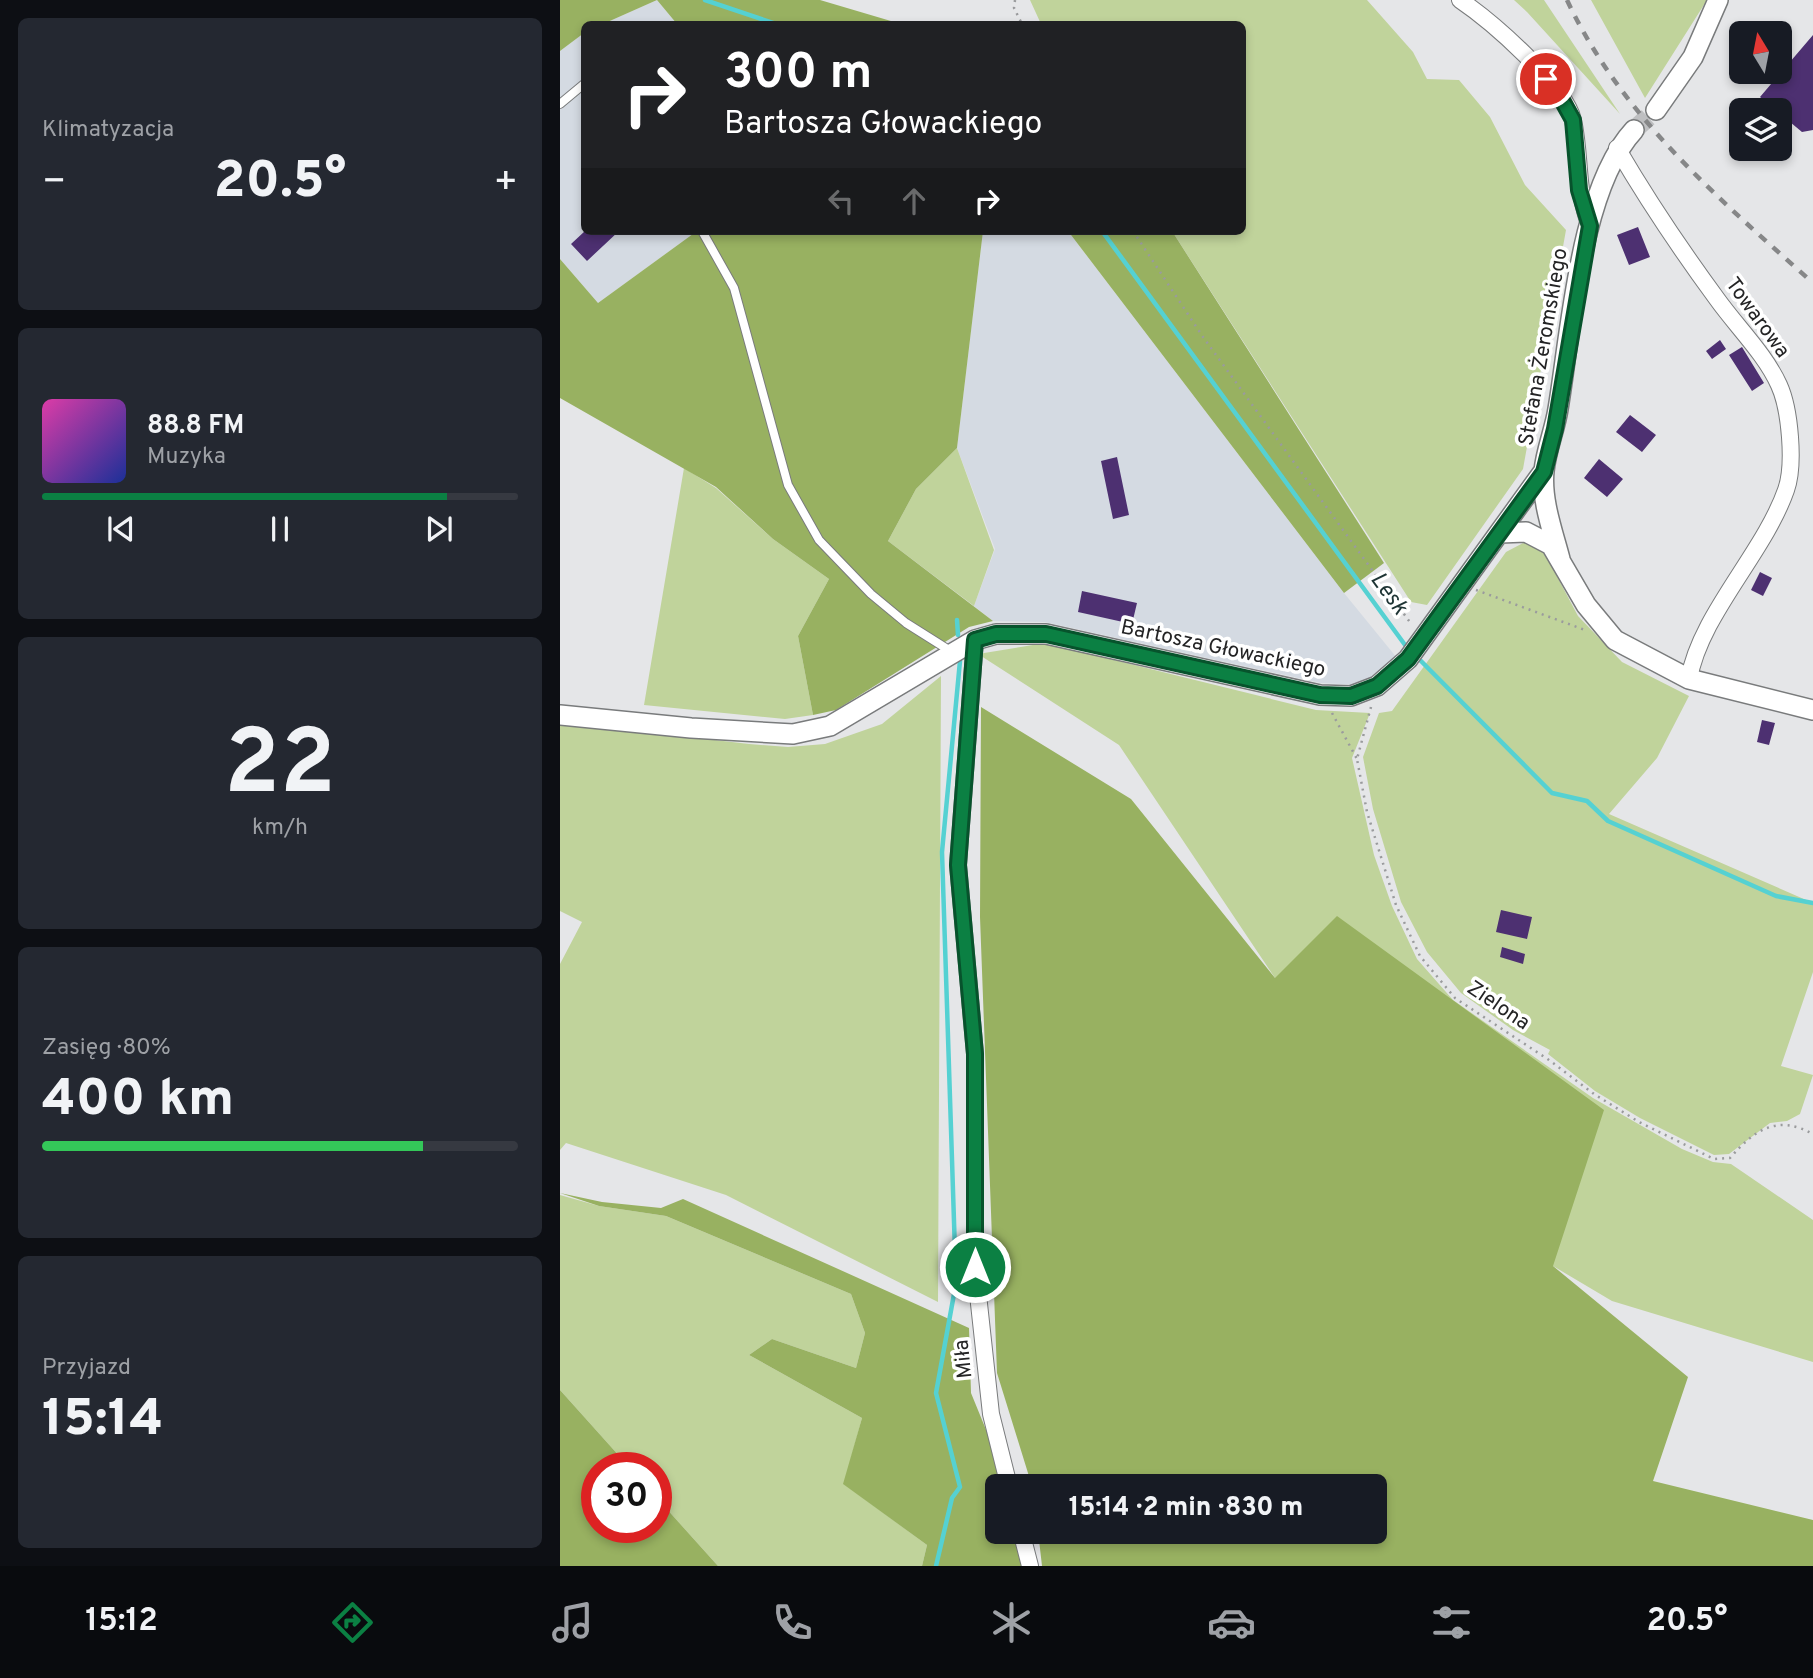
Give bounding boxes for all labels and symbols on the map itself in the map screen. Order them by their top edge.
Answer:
north arrow [1729,21,1792,84]
pin [1516,49,1576,109]
street label: Stefana Żeromskiego [1513,246,1575,448]
street label: Towarowa [1719,272,1795,364]
water label: Lesk [1363,567,1413,621]
street label: Bartosza Głowackiego [1118,614,1328,684]
street label: Zielona [1461,975,1535,1037]
position arrow [938,1230,1012,1304]
street label: Miła [949,1338,979,1380]
speed limit sign: 30 [581,1452,672,1543]

